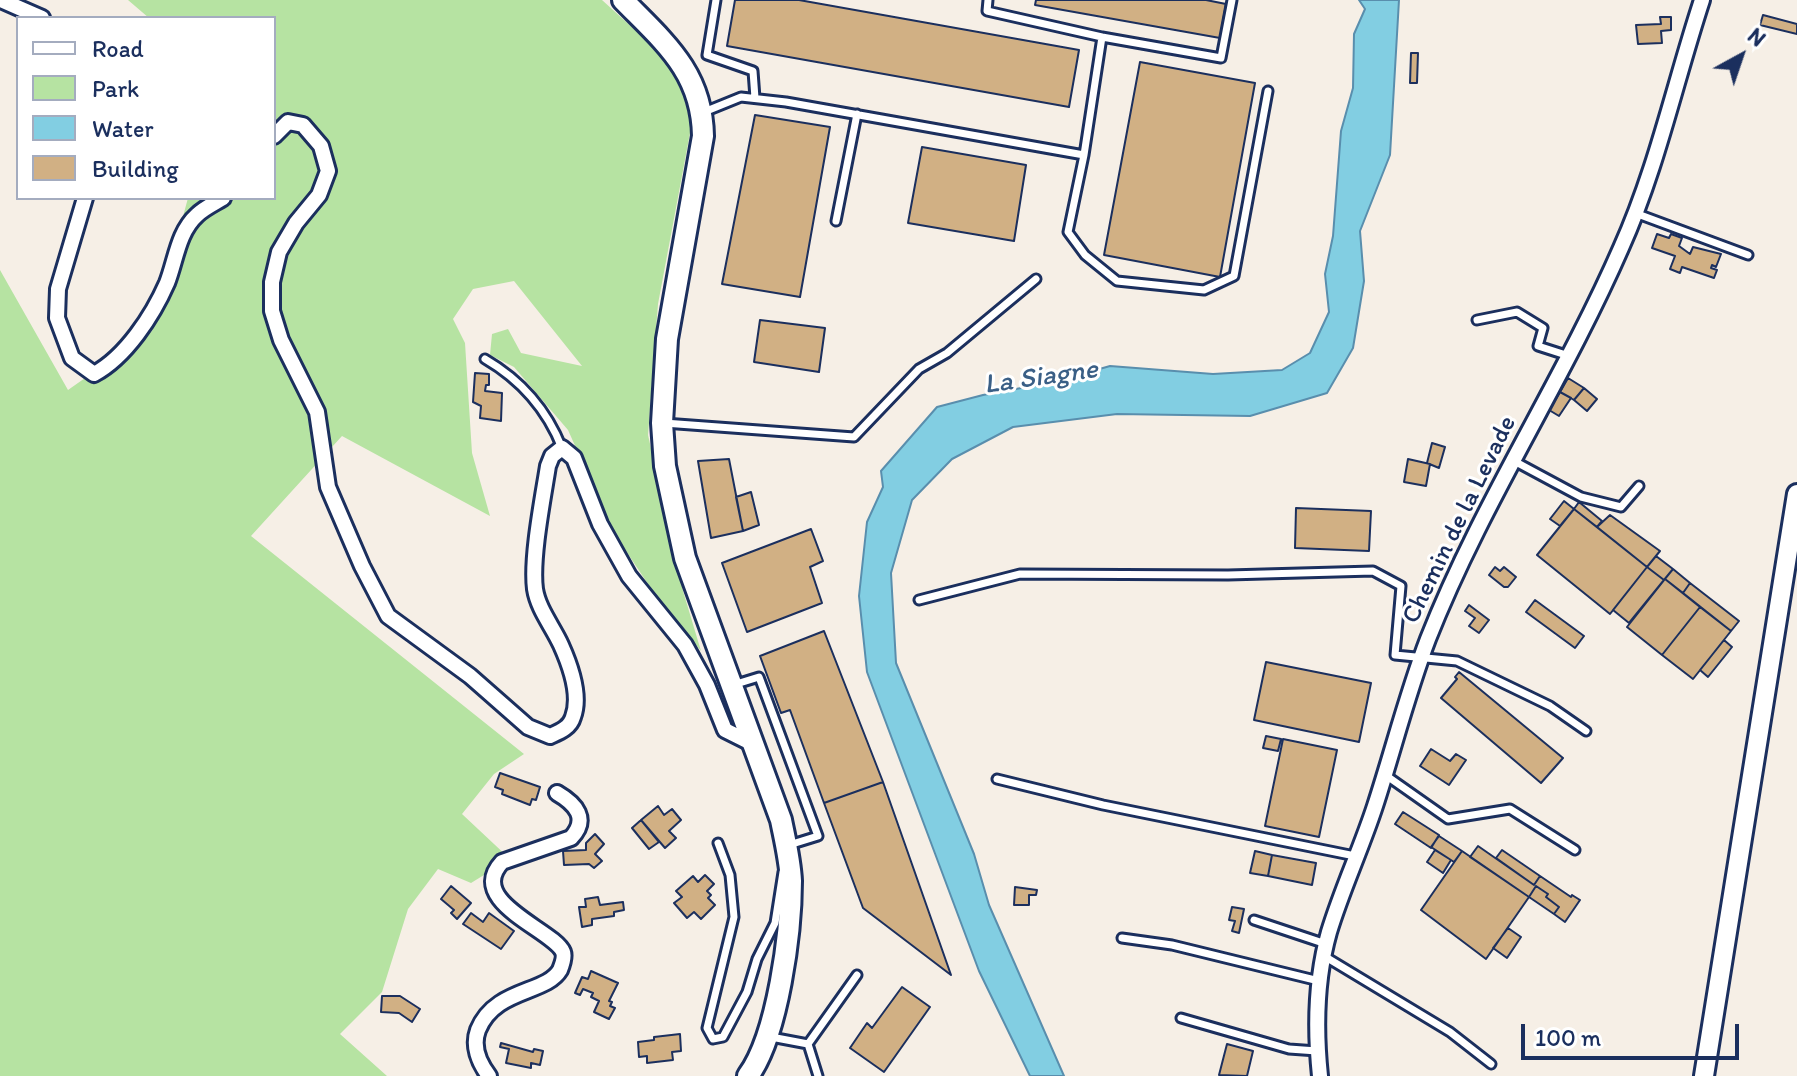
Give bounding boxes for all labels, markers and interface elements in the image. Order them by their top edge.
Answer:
legend [16,16,276,200]
north arrow [1701,16,1781,96]
text: N [1742,22,1771,52]
text: Road [92,34,144,63]
text: Park [92,74,139,103]
text: Water [92,114,154,143]
text: Building [92,154,179,183]
water label: La Siagne [982,353,1100,403]
street label: Chemin de la Levade [1396,411,1524,629]
scale bar [1525,1008,1743,1058]
text: 100 m [1535,1023,1601,1052]

